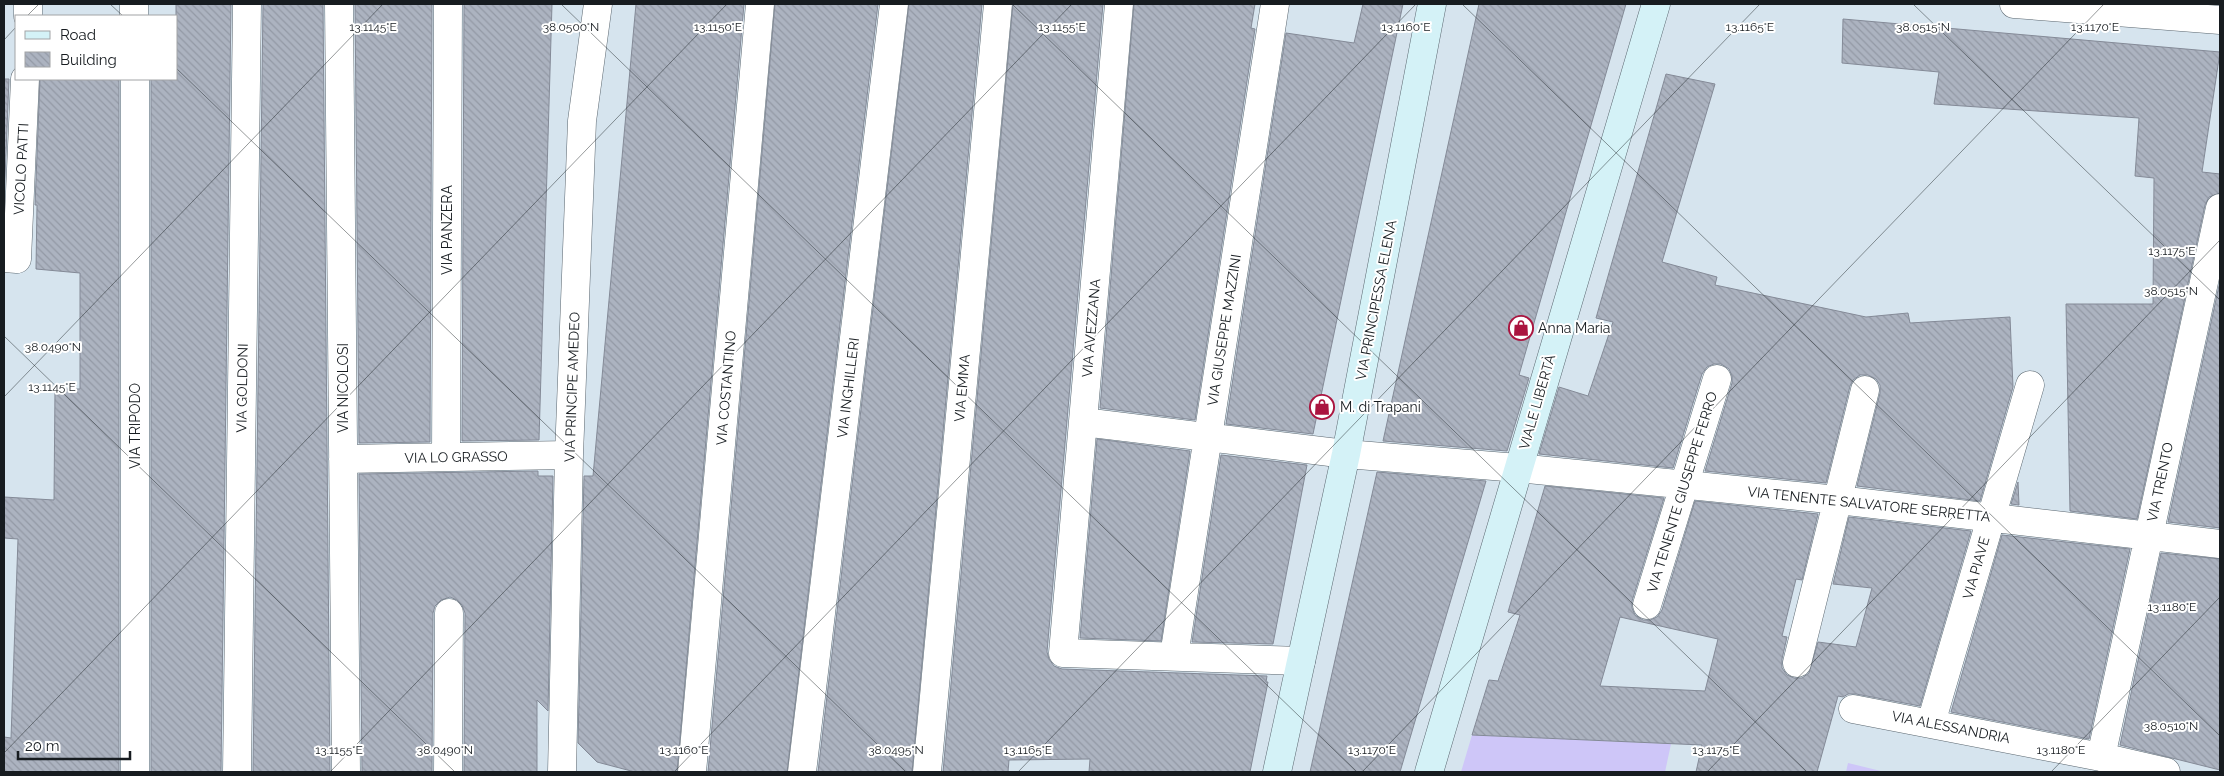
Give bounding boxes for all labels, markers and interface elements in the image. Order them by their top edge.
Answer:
legend [15,15,178,80]
text: 13.1145°E [349,20,397,34]
text: 38.0500°N [543,20,599,34]
text: 13.1150°E [694,20,742,34]
text: 13.1155°E [1038,20,1086,34]
text: 13.1160°E [1382,20,1430,34]
text: 13.1165°E [1726,20,1774,34]
text: 38.0515°N [1896,20,1950,34]
text: 13.1170°E [2071,20,2119,34]
text: Road [60,26,96,44]
text: Building [60,51,117,69]
street label: VICOLO PATTI [11,123,31,215]
street label: VIA PANZERA [439,185,455,275]
street label: VIA PRINCIPESSA ELENA [1353,218,1399,381]
text: 13.1175°E [2148,244,2196,258]
street label: VIA GIUSEPPE MAZZINI [1204,253,1244,407]
street label: VIA AVEZZANA [1079,277,1103,378]
text: 38.0515°N [2144,284,2198,298]
street label: VIA PRINCIPE AMEDEO [561,312,583,462]
shop icon: Anna Maria [1508,315,1534,341]
place label: Anna Maria [1538,320,1610,336]
street label: VIA COSTANTINO [713,330,739,446]
street label: VIA INGHILLERI [834,337,862,439]
text: 38.0490°N [25,340,81,354]
street label: VIA GOLDONI [233,343,251,433]
street label: VIA NICOLOSI [335,343,351,433]
street label: VIALE LIBERTÀ [1515,352,1558,451]
street label: VIA EMMA [951,353,973,423]
text: 13.1145°E [28,380,76,394]
street label: VIA TRIPODO [127,383,143,469]
street label: VIA TENENTE GIUSEPPE FERRO [1644,390,1720,594]
shop icon: M. di Trapani [1309,394,1335,420]
place label: M. di Trapani [1340,399,1421,415]
street label: VIA TRENTO [2144,441,2176,523]
street label: VIA LO GRASSO [404,448,508,466]
street label: VIA TENENTE SALVATORE SERRETTA [1747,483,1992,525]
street label: VIA PIAVE [1959,535,1993,601]
text: 13.1180°E [2148,600,2196,614]
street label: VIA ALESSANDRIA [1890,708,2012,746]
text: 38.0510°N [2144,719,2198,733]
scale bar [18,728,130,760]
text: 20 m [25,737,60,755]
text: 13.1155°E [315,743,363,757]
text: 38.0490°N [417,743,473,757]
text: 13.1160°E [660,743,708,757]
text: 38.0495°N [868,743,924,757]
text: 13.1165°E [1004,743,1052,757]
text: 13.1170°E [1348,743,1396,757]
text: 13.1175°E [1692,743,1740,757]
text: 13.1180°E [2037,743,2085,757]

